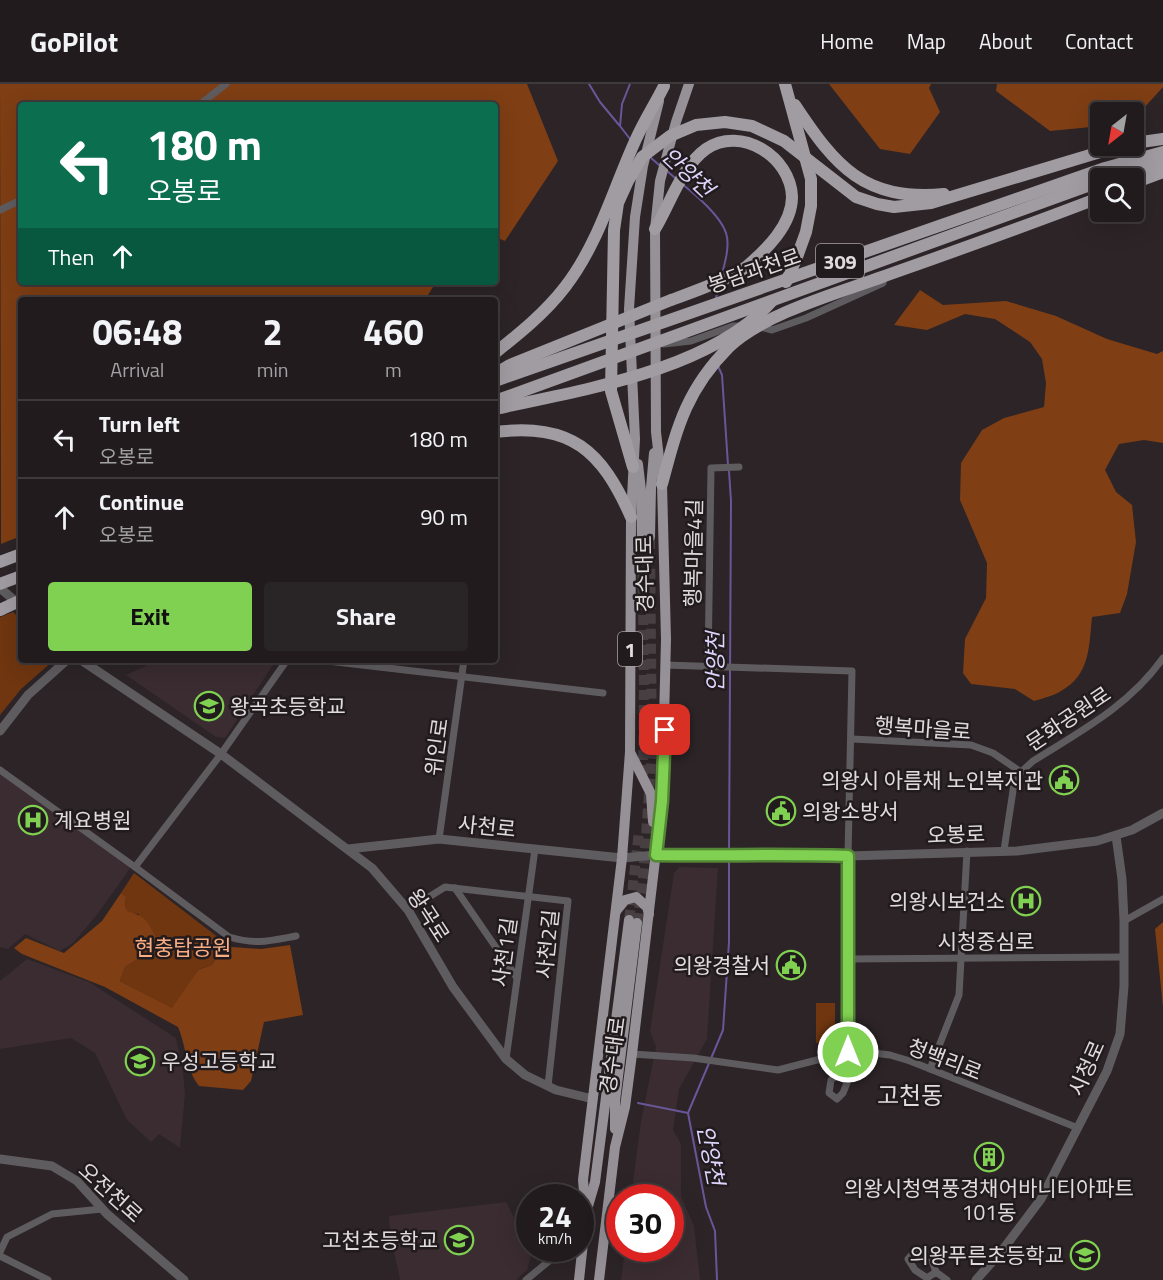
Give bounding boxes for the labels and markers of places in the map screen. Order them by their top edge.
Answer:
school or university icon: 왕곡초등학교 [193,690,225,722]
place label: 왕곡초등학교 [230,690,346,722]
pin [639,704,690,755]
place label: 의왕시 아름채 노인복지관 [821,764,1043,796]
public building icon: 의왕시 아름채 노인복지관 [1048,764,1080,796]
public building icon: 의왕소방서 [765,795,797,827]
place label: 의왕소방서 [802,795,899,827]
hospital icon: 계요병원 [17,804,49,836]
place label: 계요병원 [54,804,131,836]
place label: 의왕시보건소 [889,885,1005,917]
hospital icon: 의왕시보건소 [1010,885,1042,917]
place label: 의왕경찰서 [673,949,770,981]
public building icon: 의왕경찰서 [775,949,807,981]
school or university icon: 우성고등학교 [124,1045,156,1077]
place label: 우성고등학교 [161,1045,277,1077]
building icon: 의왕시청역풍경채어바니티아파트 101동 [973,1141,1005,1173]
place label: 의왕시청역풍경채어바니티아파트 101동 [844,1172,1134,1228]
place label: 고천초등학교 [322,1224,438,1256]
school or university icon: 고천초등학교 [443,1224,475,1256]
place label: 의왕푸른초등학교 [909,1239,1064,1271]
school or university icon: 의왕푸른초등학교 [1069,1239,1101,1271]

